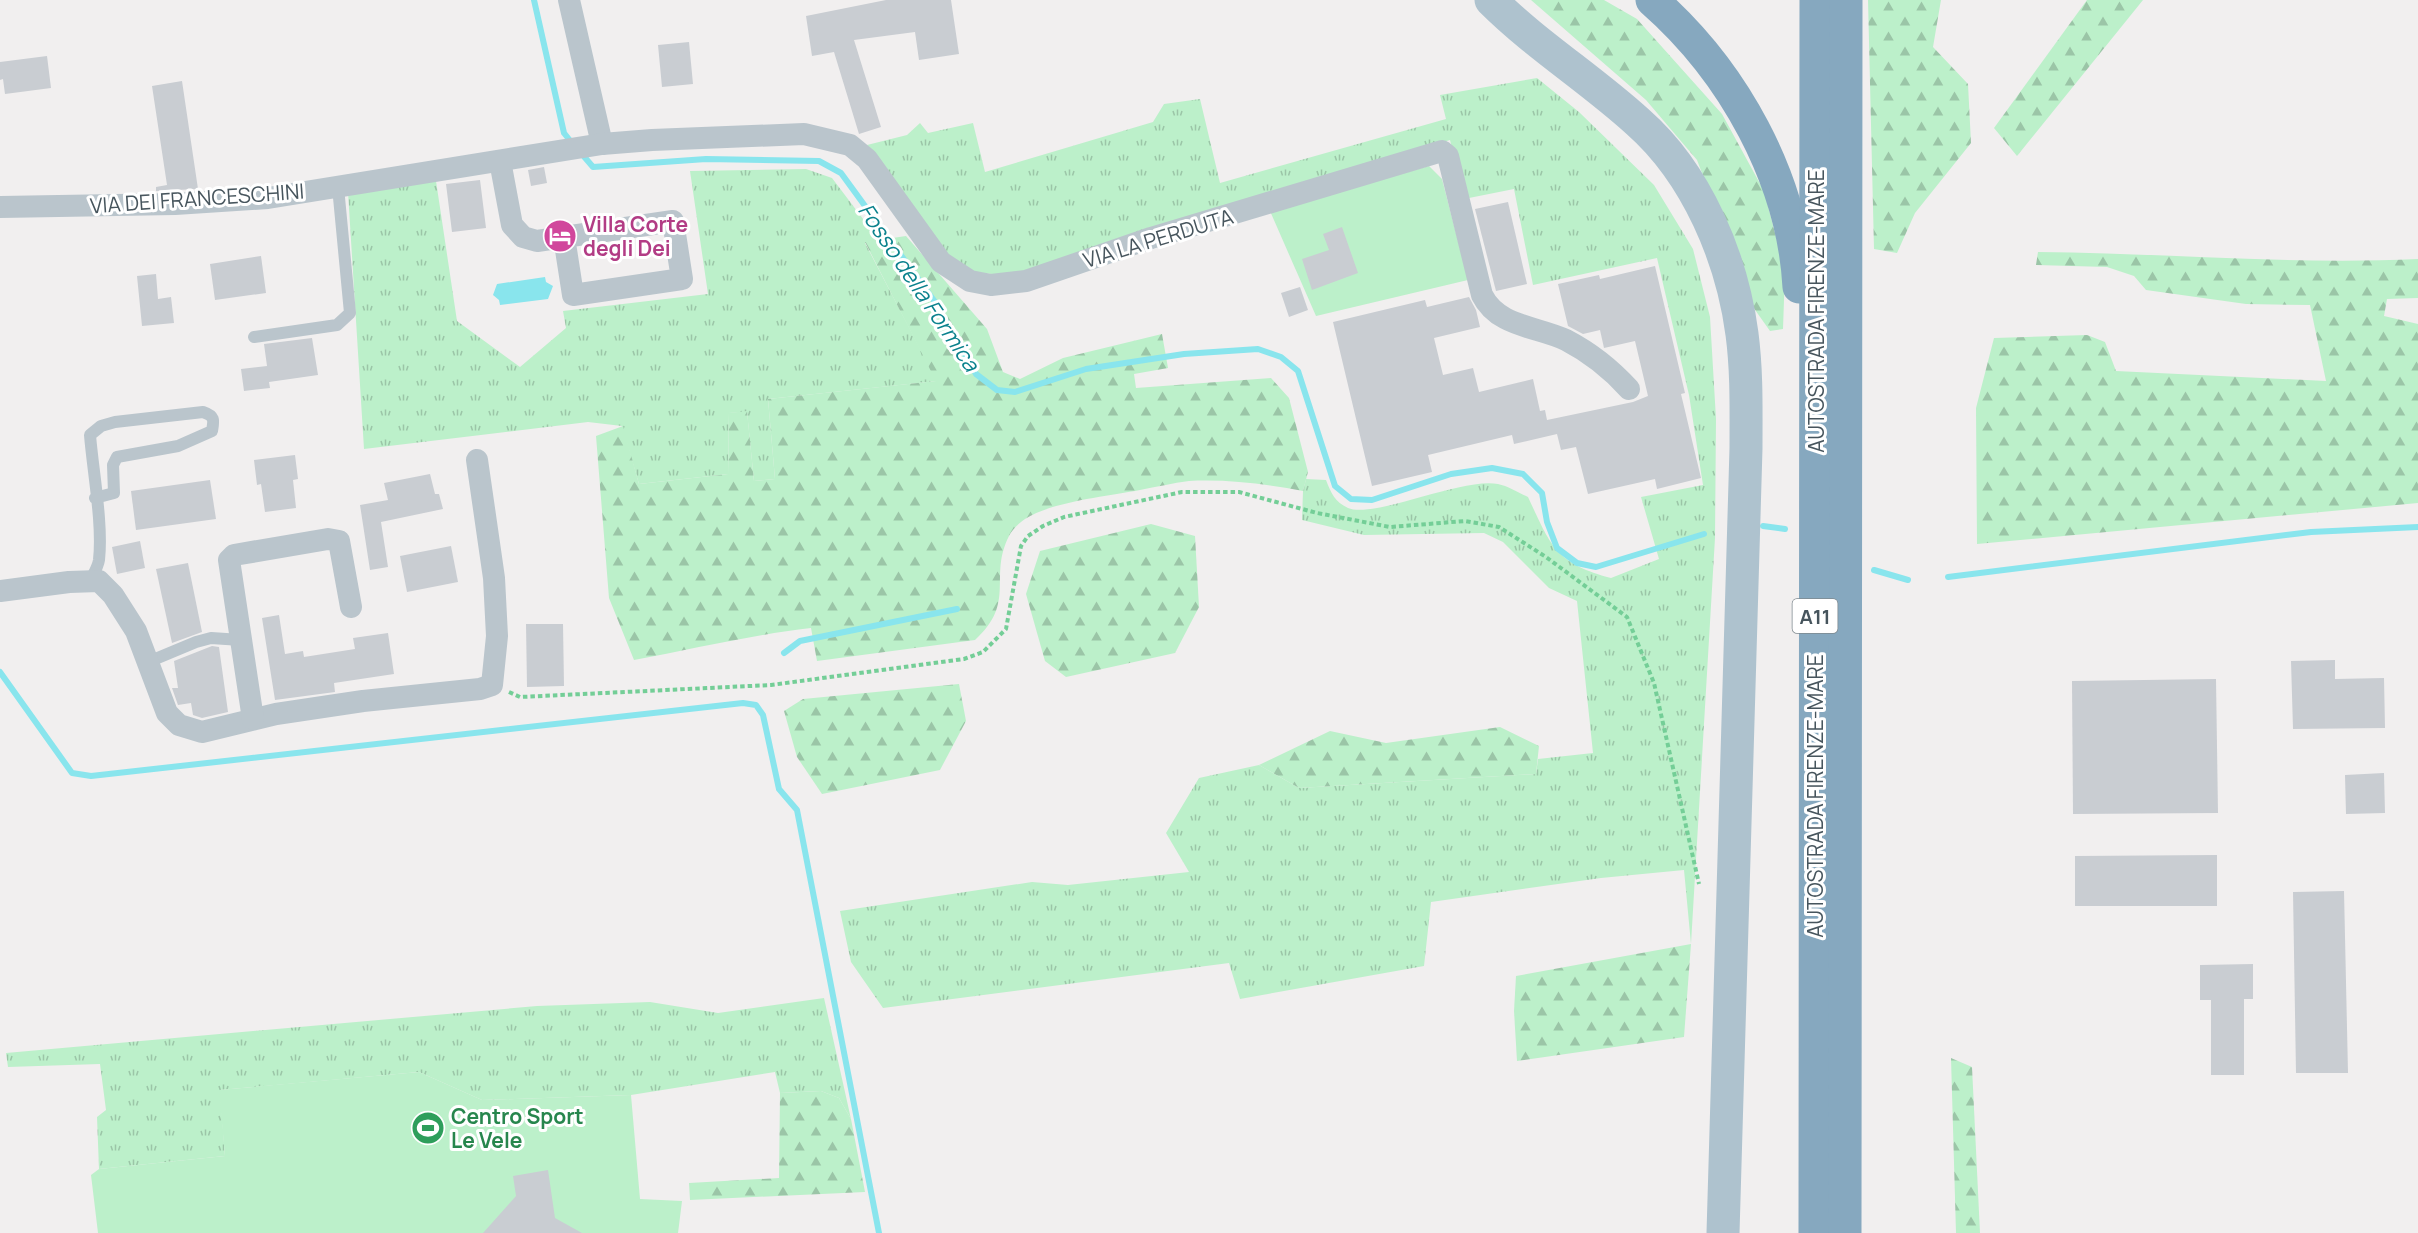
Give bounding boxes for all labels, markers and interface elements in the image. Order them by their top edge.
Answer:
street label: AUTOSTRADA FIRENZE-MARE [1802,169,1830,453]
street label: VIA DEI FRANCESCHINI [89,177,305,219]
water label: Fosso della Formica [852,197,987,378]
street label: VIA LA PERDUTA [1080,202,1236,274]
place label: Villa Corte degli Dei [583,210,688,262]
hotel icon: Villa Corte degli Dei [542,218,578,254]
road number: A11 [1792,599,1838,633]
street label: AUTOSTRADA FIRENZE-MARE [1801,654,1829,938]
place label: Centro Sport Le Vele [451,1102,584,1154]
sports icon: Centro Sport Le Vele [410,1110,446,1146]

